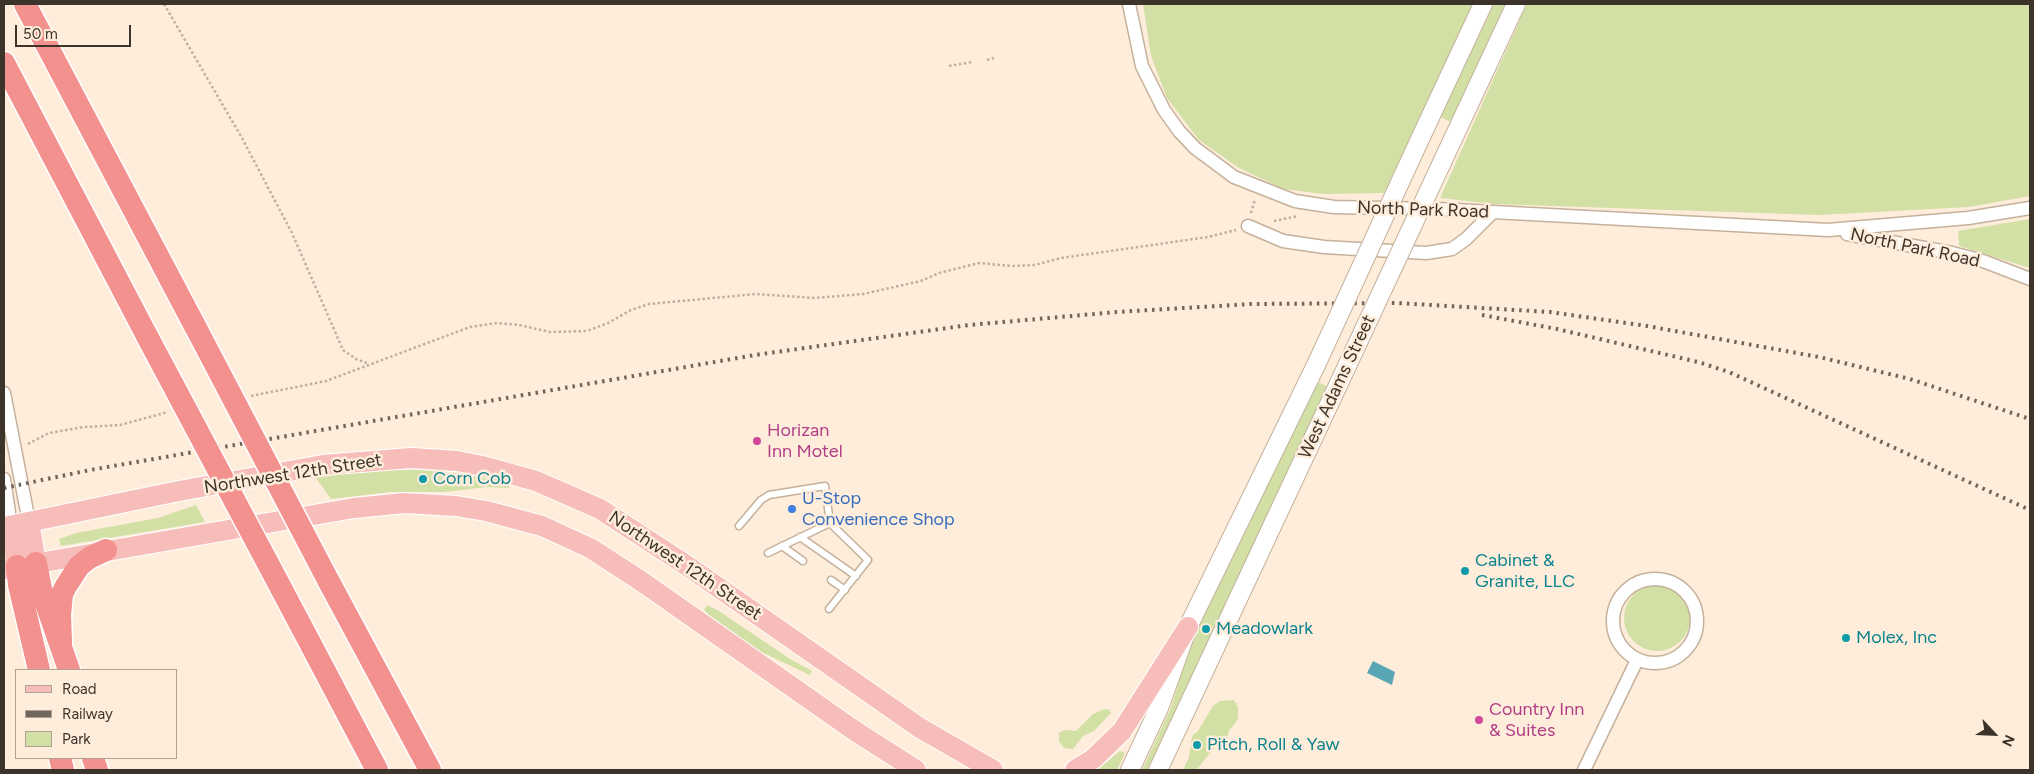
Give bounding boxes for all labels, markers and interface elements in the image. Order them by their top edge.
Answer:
scale bar [18,15,134,47]
text: 50 m [23,25,58,43]
street label: North Park Road [1357,197,1489,223]
street label: North Park Road [1848,224,1982,272]
street label: West Adams Street [1294,312,1380,462]
place label: Horizan Inn Motel [767,420,843,462]
marker: Horizan Inn Motel [751,435,763,447]
street label: Northwest 12th Street [203,449,383,499]
place label: Corn Cob [433,468,511,490]
marker: Corn Cob [417,473,429,485]
place label: U-Stop Convenience Shop [802,488,955,530]
marker: U-Stop Convenience Shop [786,503,798,515]
street label: Northwest 12th Street [604,507,766,625]
place label: Cabinet & Granite, LLC [1475,550,1575,592]
marker: Cabinet & Granite, LLC [1459,565,1471,577]
place label: Meadowlark [1216,618,1313,640]
marker: Meadowlark [1200,623,1212,635]
place label: Molex, Inc [1856,627,1937,649]
marker: Molex, Inc [1840,632,1852,644]
legend [15,669,178,759]
text: Road [62,680,97,698]
place label: Country Inn & Suites [1489,699,1584,742]
text: Railway [62,705,113,723]
north arrow [1969,709,2019,759]
marker: Country Inn & Suites [1473,714,1485,726]
text: Park [62,730,91,748]
text: N [1998,732,2018,749]
place label: Pitch, Roll & Yaw [1207,734,1340,756]
marker: Pitch, Roll & Yaw [1191,739,1203,751]

